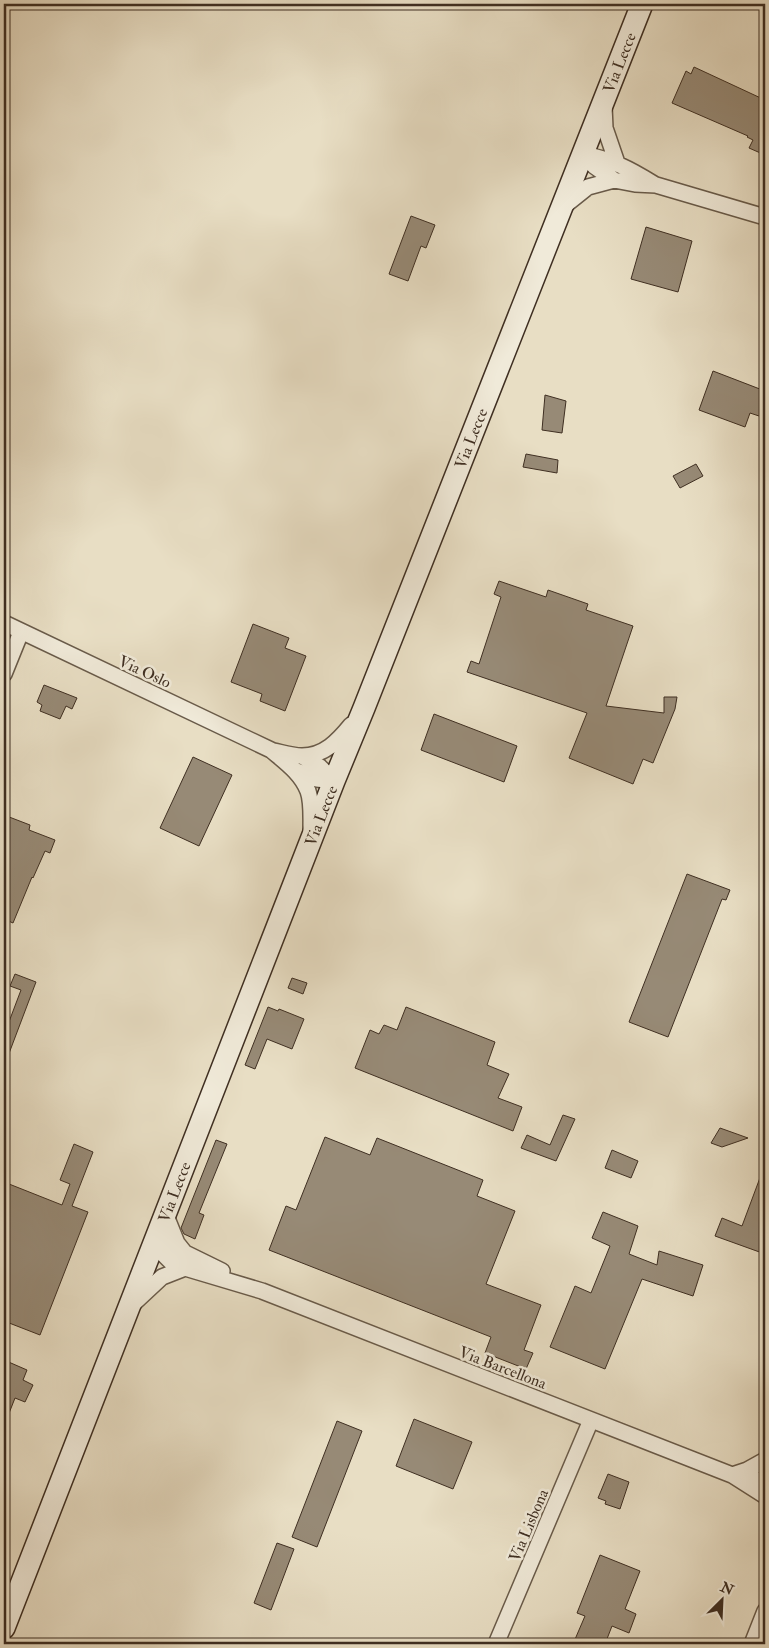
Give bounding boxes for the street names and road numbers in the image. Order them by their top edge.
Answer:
street label: Via Lecce [599,29,641,96]
street label: Via Lecce [451,405,493,472]
street label: Via Oslo [115,651,174,693]
street label: Via Lecce [301,782,342,849]
street label: Via Lecce [154,1159,196,1225]
street label: Via Barcellona [456,1342,550,1394]
street label: Via Lisbona [505,1486,553,1565]

